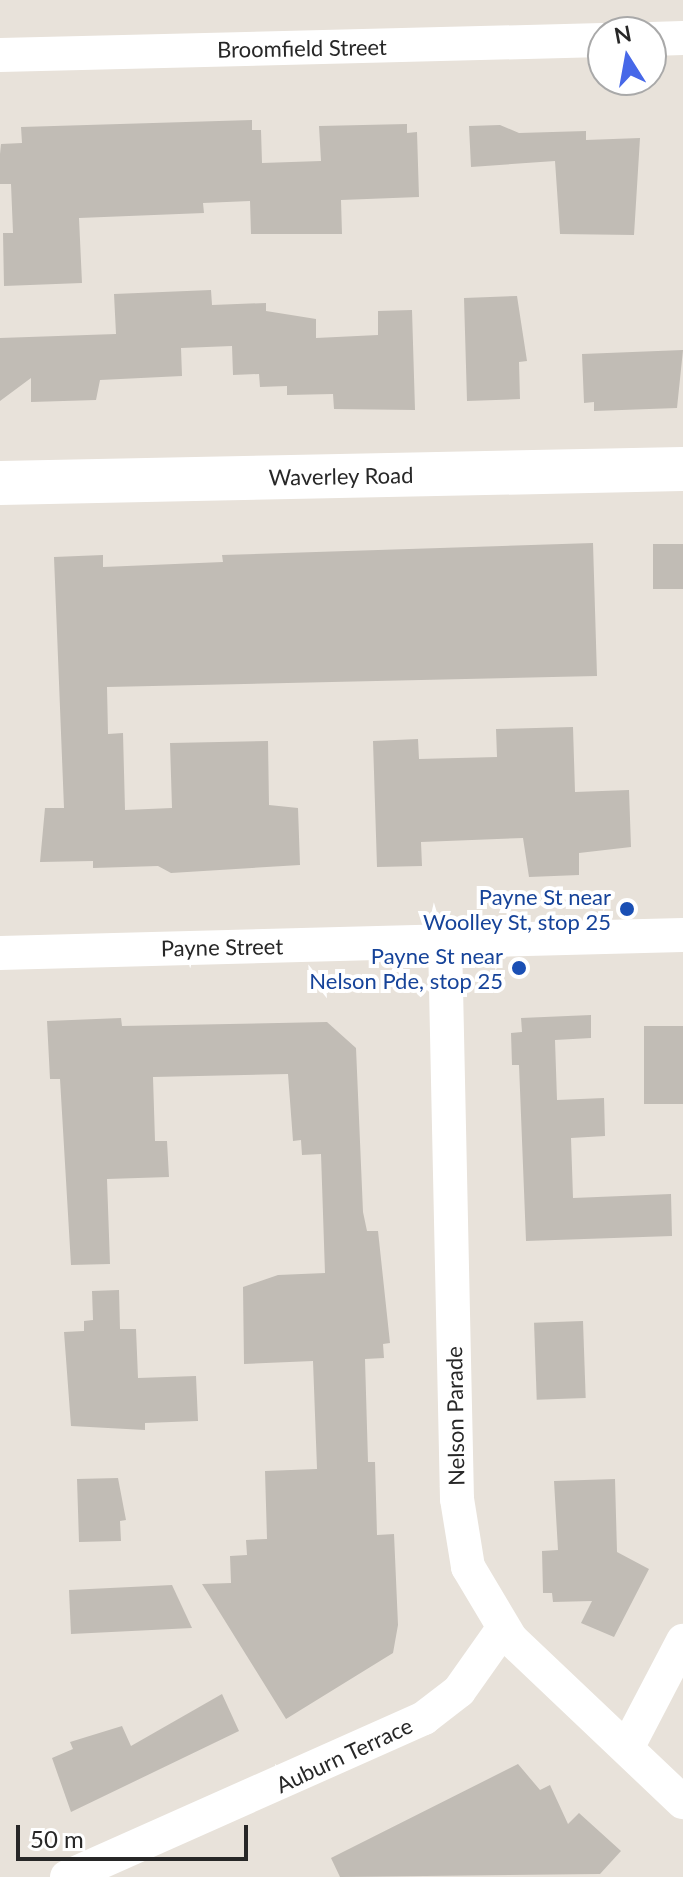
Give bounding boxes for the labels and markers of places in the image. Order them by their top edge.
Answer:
place label: Payne St near Woolley St, stop 25 [423,883,611,934]
marker: Payne St near Woolley St, stop 25 [618,900,636,918]
place label: Payne St near Nelson Pde, stop 25 [309,942,503,994]
marker: Payne St near Nelson Pde, stop 25 [510,959,528,977]

